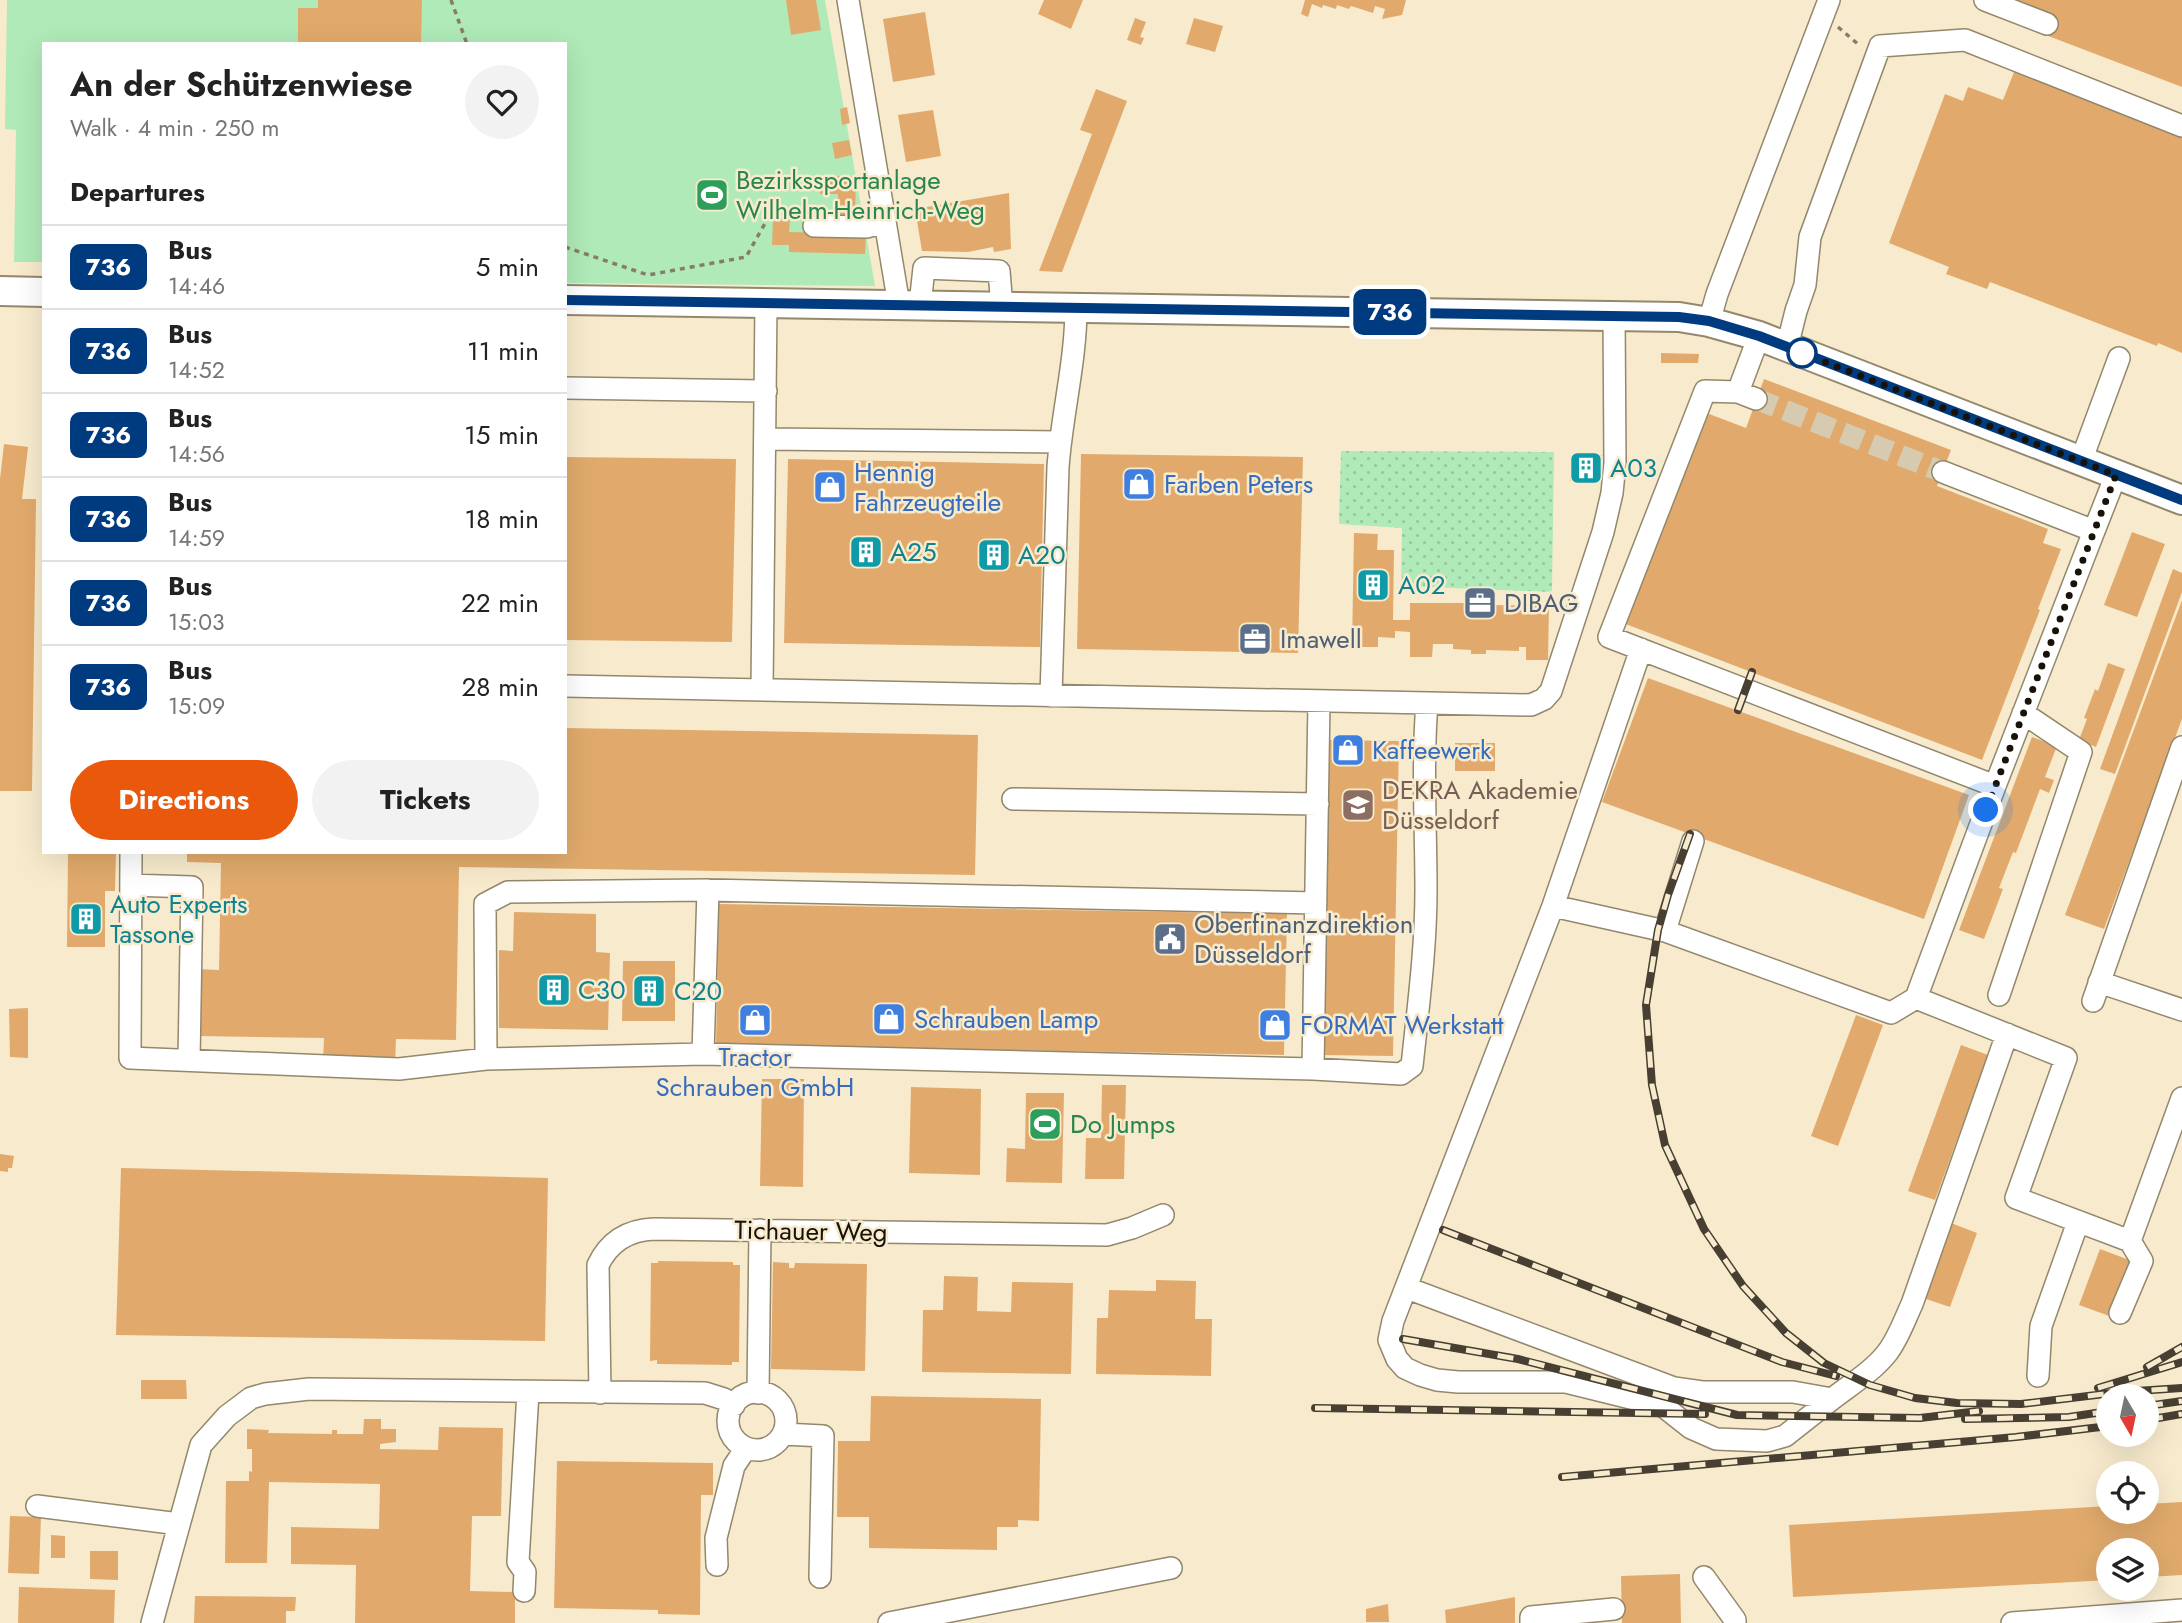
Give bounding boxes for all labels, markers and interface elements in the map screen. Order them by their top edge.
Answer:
text: An der Schützenwiese [70,61,413,108]
button: heart [465,65,539,139]
text: Walk · 4 min · 250 m [70,111,279,145]
place label: Bezirkssportanlage Wilhelm-Heinrich-Weg [736,161,985,229]
text: Departures [70,173,205,211]
sports icon: Bezirkssportanlage Wilhelm-Heinrich-Weg [693,176,731,214]
text: Bus [168,231,212,269]
text: 5 min [476,248,539,286]
text: 736 [86,249,131,284]
text: 14:46 [168,269,225,303]
line badge: 736 [1350,289,1430,335]
text: 736 [1367,294,1413,329]
text: Bus [168,315,212,353]
text: 11 min [467,332,539,370]
text: 736 [86,333,131,368]
unlabelled marker [1787,338,1817,368]
text: 14:52 [168,353,225,387]
text: Bus [168,399,212,437]
text: 15 min [464,416,539,454]
text: 736 [86,417,131,452]
text: 14:56 [168,437,225,471]
building icon: A03 [1567,449,1605,487]
place label: A03 [1610,449,1657,487]
place label: Hennig Fahrzeugteile [854,453,1001,521]
shop icon: Farben Peters [1120,465,1158,503]
place label: Farben Peters [1164,465,1313,503]
shop icon: Hennig Fahrzeugteile [811,468,849,506]
text: Bus [168,483,212,521]
text: 18 min [465,500,539,538]
text: 736 [86,501,131,536]
text: 14:59 [168,521,225,555]
building icon: A25 [847,533,885,571]
place label: A25 [890,533,937,571]
building icon: A20 [975,536,1013,574]
place label: A20 [1018,536,1066,574]
building icon: A02 [1354,566,1392,604]
place label: A02 [1398,566,1446,604]
text: Bus [168,567,212,605]
text: 22 min [461,584,539,622]
office icon: DIBAG [1461,584,1499,622]
place label: DIBAG [1504,584,1579,622]
text: 736 [86,585,131,620]
text: 15:03 [168,605,225,639]
office icon: Imawell [1236,620,1274,658]
place label: Imawell [1280,620,1362,658]
text: Bus [168,651,212,689]
text: 28 min [462,668,539,706]
text: 736 [86,669,131,704]
text: 15:09 [168,689,225,723]
shop icon: Kaffeewerk [1329,731,1367,769]
place label: Kaffeewerk [1372,731,1492,769]
button: Directions [70,760,298,840]
button: Tickets [312,760,539,840]
place label: DEKRA Akademie Düsseldorf [1382,771,1578,839]
school or university icon: DEKRA Akademie Düsseldorf [1339,786,1377,824]
your location [1968,792,2003,827]
place label: Auto Experts Tassone [110,885,248,953]
building icon: Auto Experts Tassone [67,900,105,938]
place label: Oberfinanzdirektion Düsseldorf [1194,905,1413,973]
public building icon: Oberfinanzdirektion Düsseldorf [1151,920,1189,958]
building icon: C30 [535,971,573,1009]
place label: C30 [578,971,626,1009]
building icon: C20 [630,972,668,1010]
place label: C20 [674,972,722,1010]
shop icon: Schrauben Lamp [870,1000,908,1038]
place label: Schrauben Lamp [914,1000,1098,1038]
shop icon: Tractor Schrauben GmbH [736,1001,774,1039]
shop icon: FORMAT Werkstatt [1256,1006,1294,1044]
place label: FORMAT Werkstatt [1300,1006,1504,1044]
place label: Tractor Schrauben GmbH [656,1038,854,1106]
sports icon: Do Jumps [1026,1105,1064,1143]
place label: Do Jumps [1070,1105,1175,1143]
street label: Tichauer Weg [734,1211,888,1251]
north arrow [2096,1384,2160,1447]
map controls [2096,1384,2159,1601]
button: locate [2096,1461,2159,1524]
button: layers [2096,1538,2159,1601]

